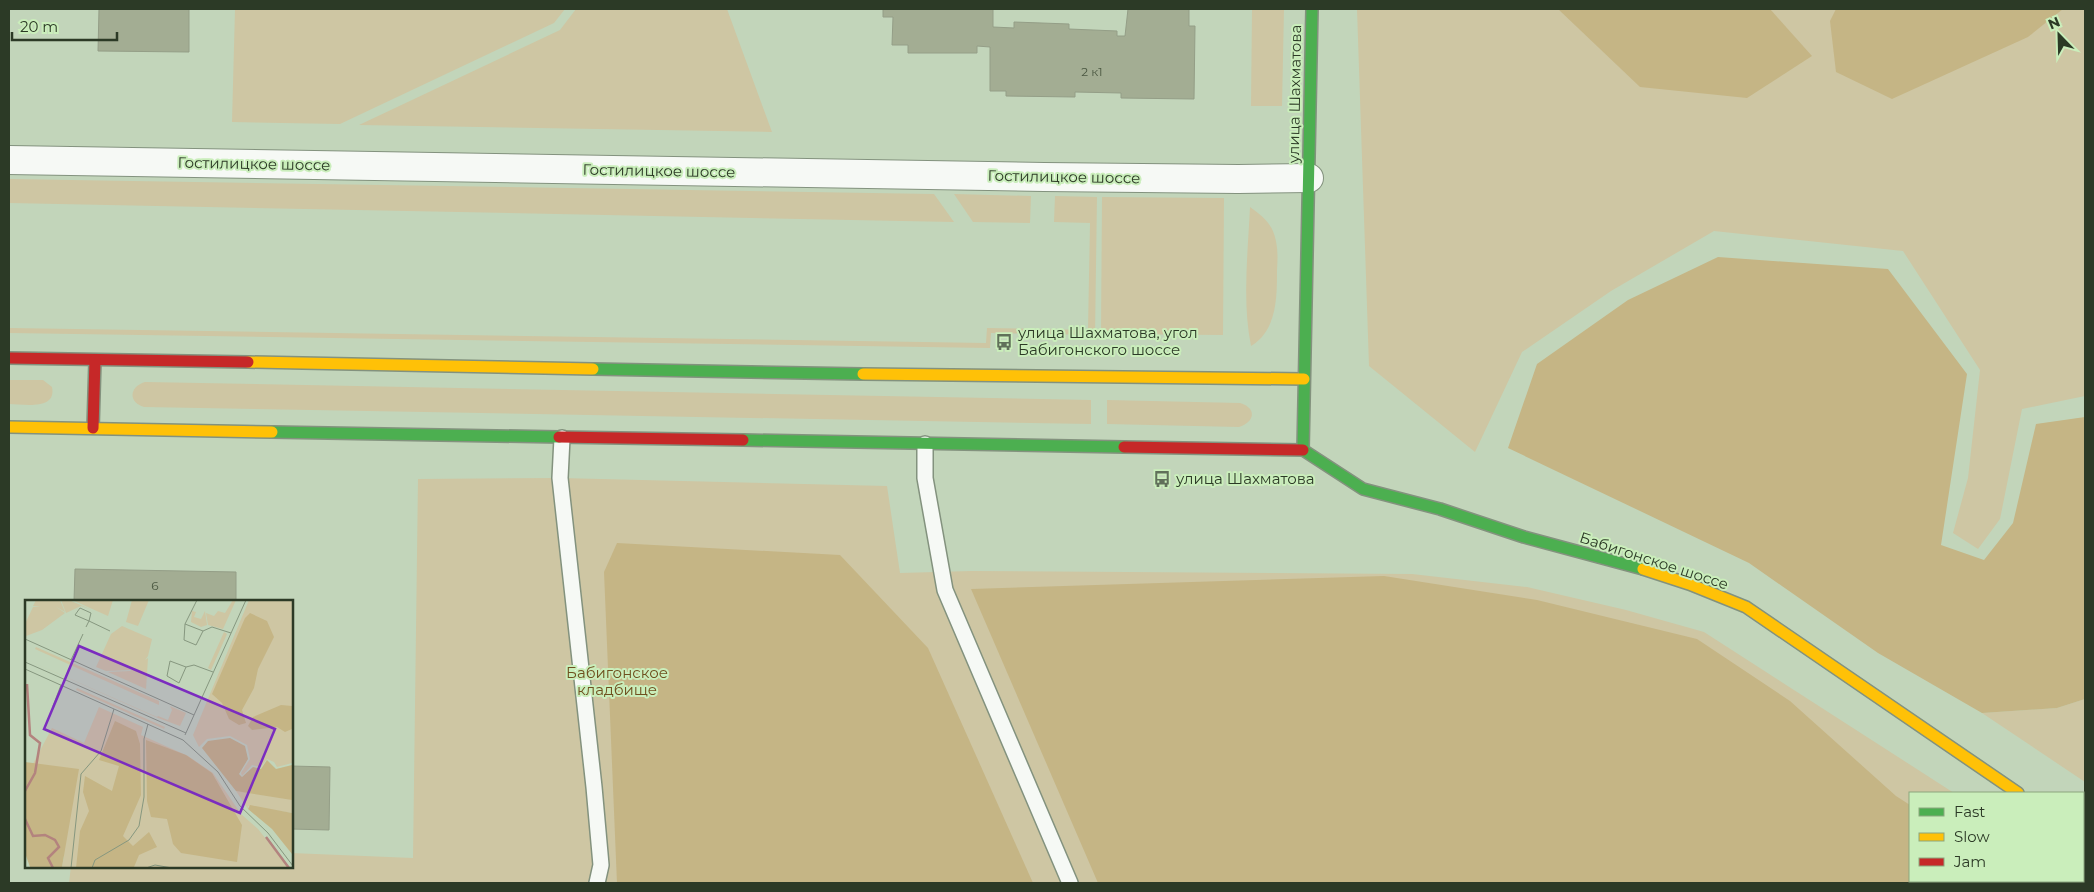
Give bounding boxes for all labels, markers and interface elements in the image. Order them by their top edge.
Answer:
scale bar [12,10,118,42]
north arrow [2034,10,2084,60]
text: N [2045,13,2063,34]
text: 20 m [20,17,58,36]
street label: улица Шахматова [1284,25,1305,164]
house number: 2 к1 [1081,64,1103,79]
street label: Гостилицкое шоссе [178,153,330,174]
street label: Гостилицкое шоссе [583,160,735,181]
street label: Гостилицкое шоссе [988,166,1140,187]
place label: улица Шахматова, угол Бабигонского шоссе [1017,323,1198,359]
bus stop icon: улица Шахматова, угол Бабигонского шоссе [994,332,1014,352]
bus stop icon: улица Шахматова [1152,469,1172,489]
place label: улица Шахматова [1175,469,1315,488]
street label: Бабигонское шоссе [1577,527,1731,594]
house number: 6 [151,578,159,593]
inset map [25,600,292,867]
park label: Бабигонское кладбище [566,663,668,699]
legend [1909,792,2084,882]
text: Fast [1954,802,1985,821]
text: Slow [1954,827,1990,846]
text: Jam [1953,852,1986,871]

